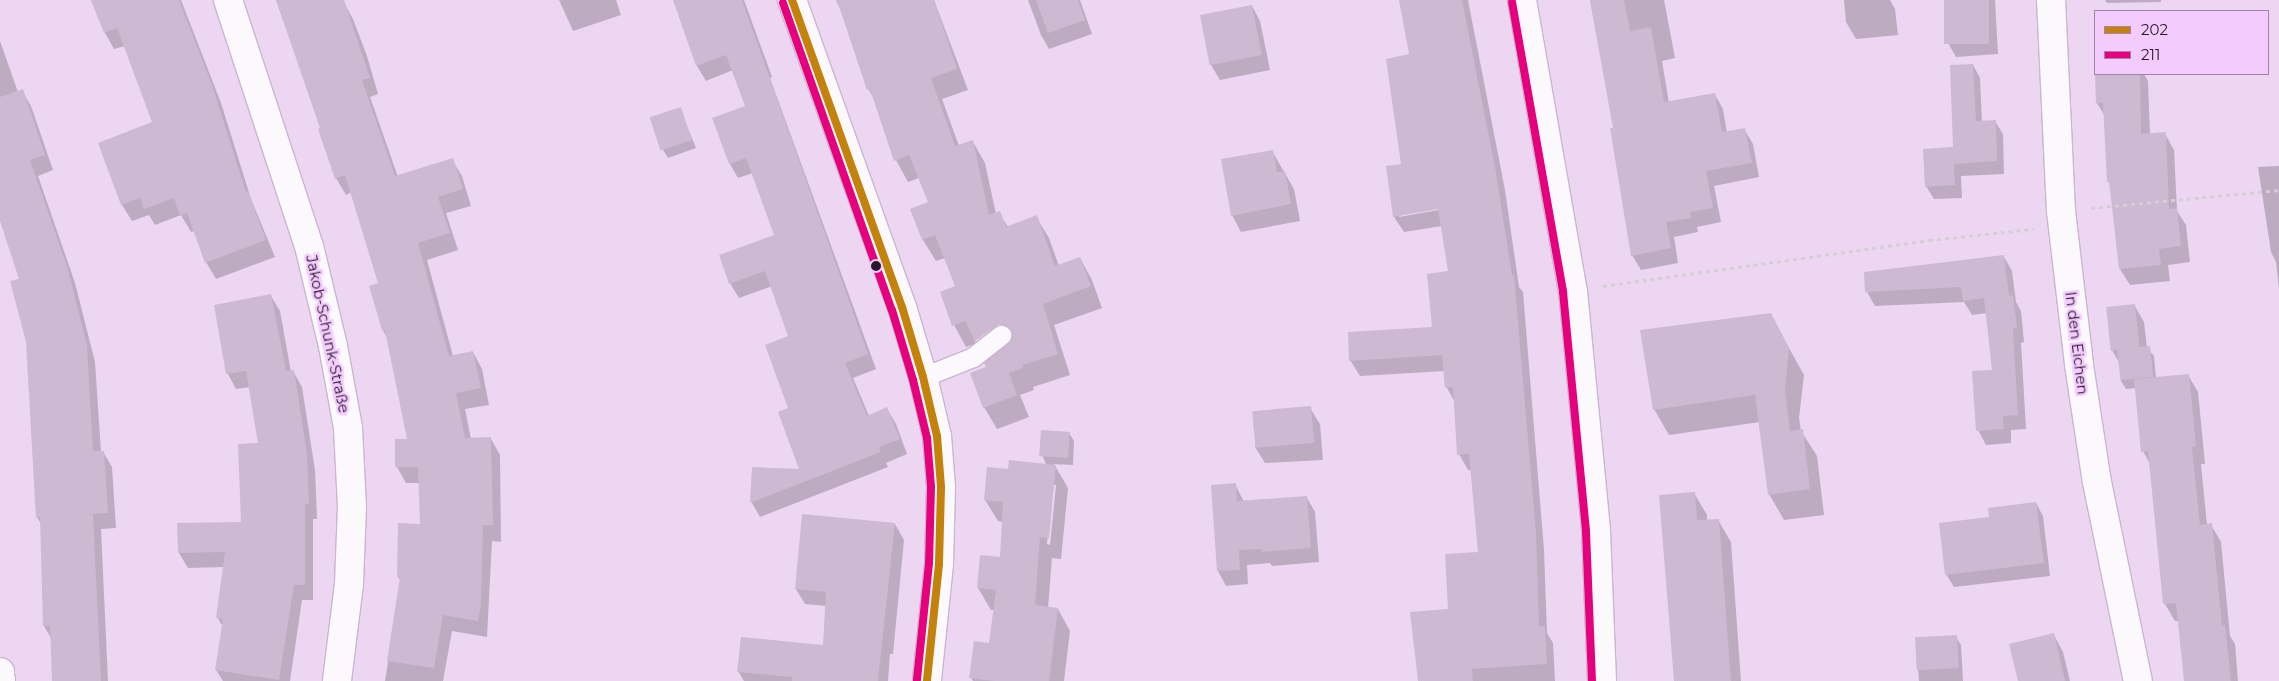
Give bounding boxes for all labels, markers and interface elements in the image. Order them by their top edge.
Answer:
legend [2094,10,2269,75]
text: 202 [2141,20,2168,39]
text: 211 [2141,45,2160,64]
street label: Jakob-Schunk-Straße [302,253,354,415]
unlabelled marker [871,261,881,271]
street label: In den Eichen [2062,290,2092,396]

